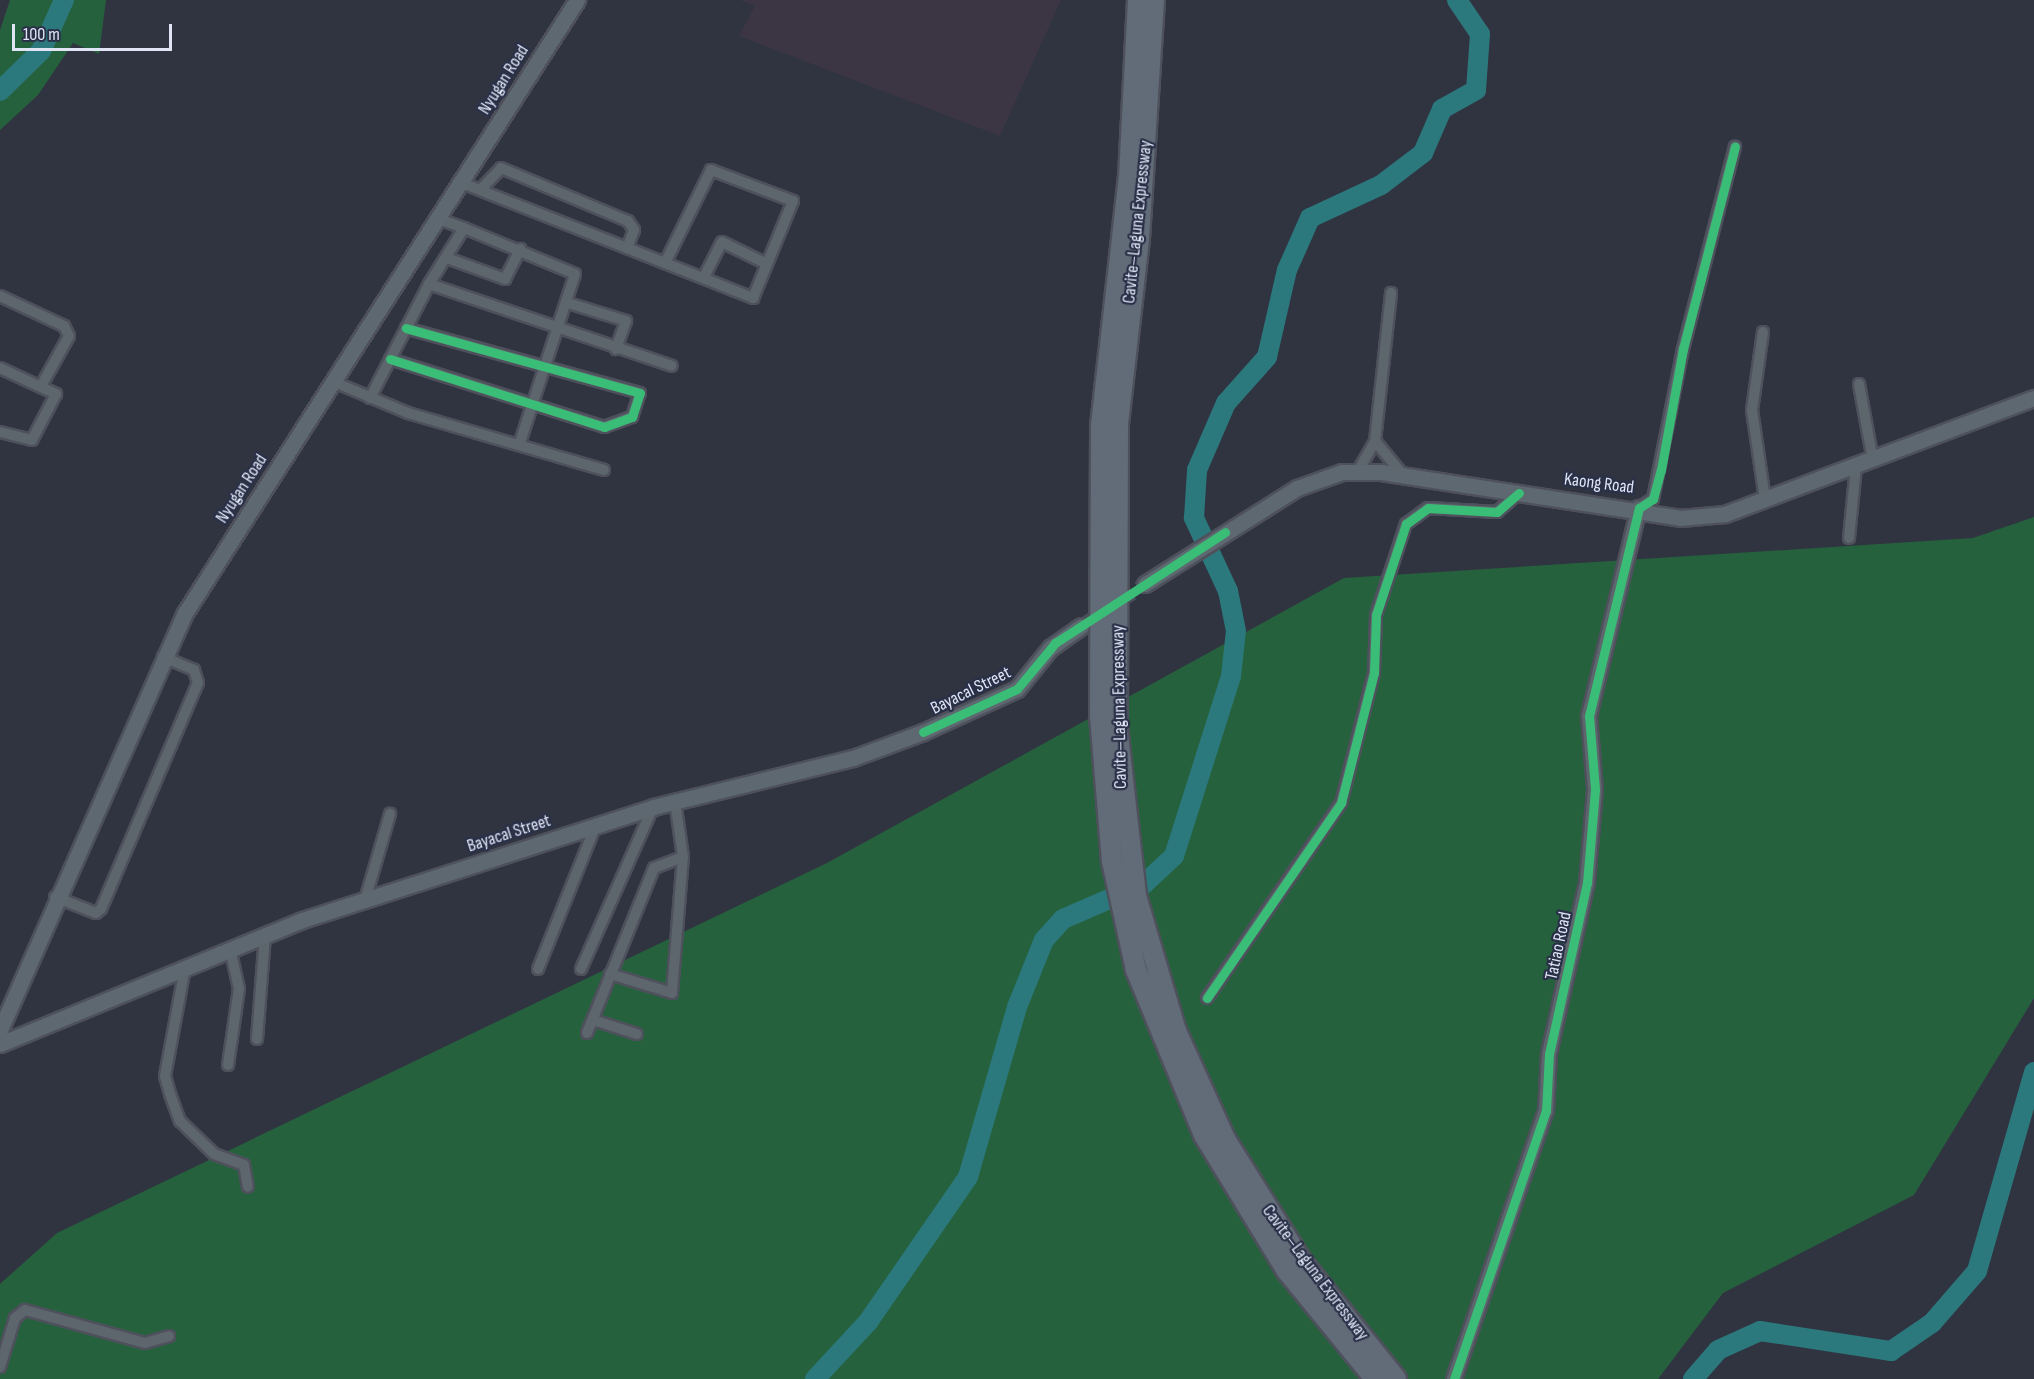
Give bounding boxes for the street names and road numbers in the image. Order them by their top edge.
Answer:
street label: Nyugan Road [474,41,534,119]
street label: Cavite–Laguna Expressway [1119,139,1157,305]
street label: Nyugan Road [212,450,272,528]
street label: Kaong Road [1563,469,1635,499]
street label: Cavite–Laguna Expressway [1108,625,1132,789]
street label: Bayacal Street [927,662,1015,720]
street label: Bayacal Street [464,810,554,858]
street label: Tatiao Road [1541,910,1577,982]
street label: Cavite–Laguna Expressway [1257,1201,1373,1345]

